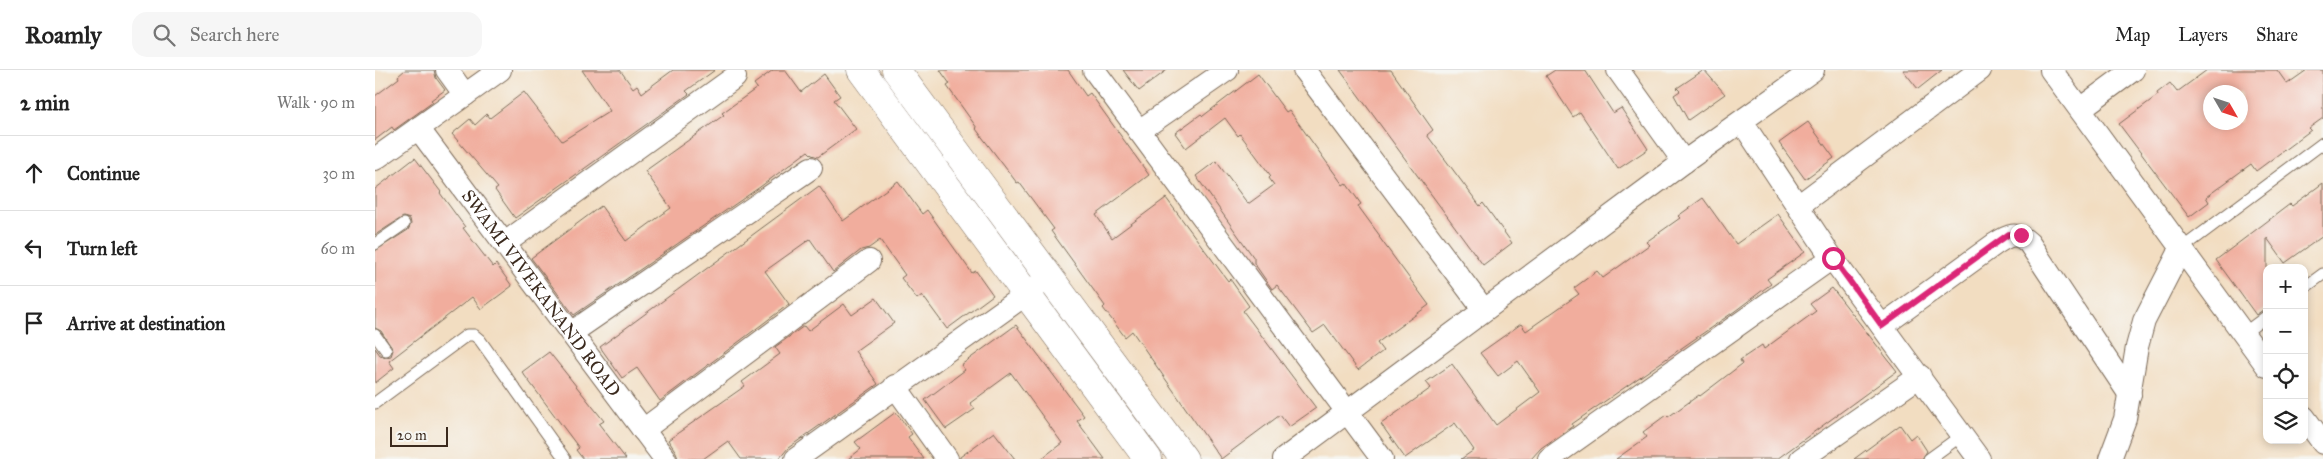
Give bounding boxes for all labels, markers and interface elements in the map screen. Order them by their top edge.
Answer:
search box [132,12,482,57]
text: Roamly [25,20,102,50]
icon: search [150,21,178,49]
text: Search here [190,23,280,46]
text: Map [2115,24,2150,46]
text: Layers [2178,24,2228,46]
text: Share [2256,24,2298,46]
north arrow [2203,85,2248,130]
text: 2 min [20,90,70,116]
text: Walk · 90 m [277,93,355,112]
icon: ahead [20,159,48,187]
text: Continue [67,162,140,185]
text: 30 m [322,164,355,183]
street label: SWAMI VIVEKANAND ROAD [457,185,625,401]
route end [2010,224,2033,247]
icon: left [20,234,48,262]
text: Turn left [67,237,137,260]
text: 60 m [321,239,355,258]
route start [1822,247,1845,270]
map controls [2263,264,2308,444]
button: + [2263,264,2308,309]
icon: arrive [20,309,48,337]
button: − [2263,309,2308,354]
text: Arrive at destination [67,312,225,335]
button: locate [2263,354,2308,399]
button: layers [2263,399,2308,444]
scale bar [390,424,447,447]
text: 20 m [397,427,427,444]

